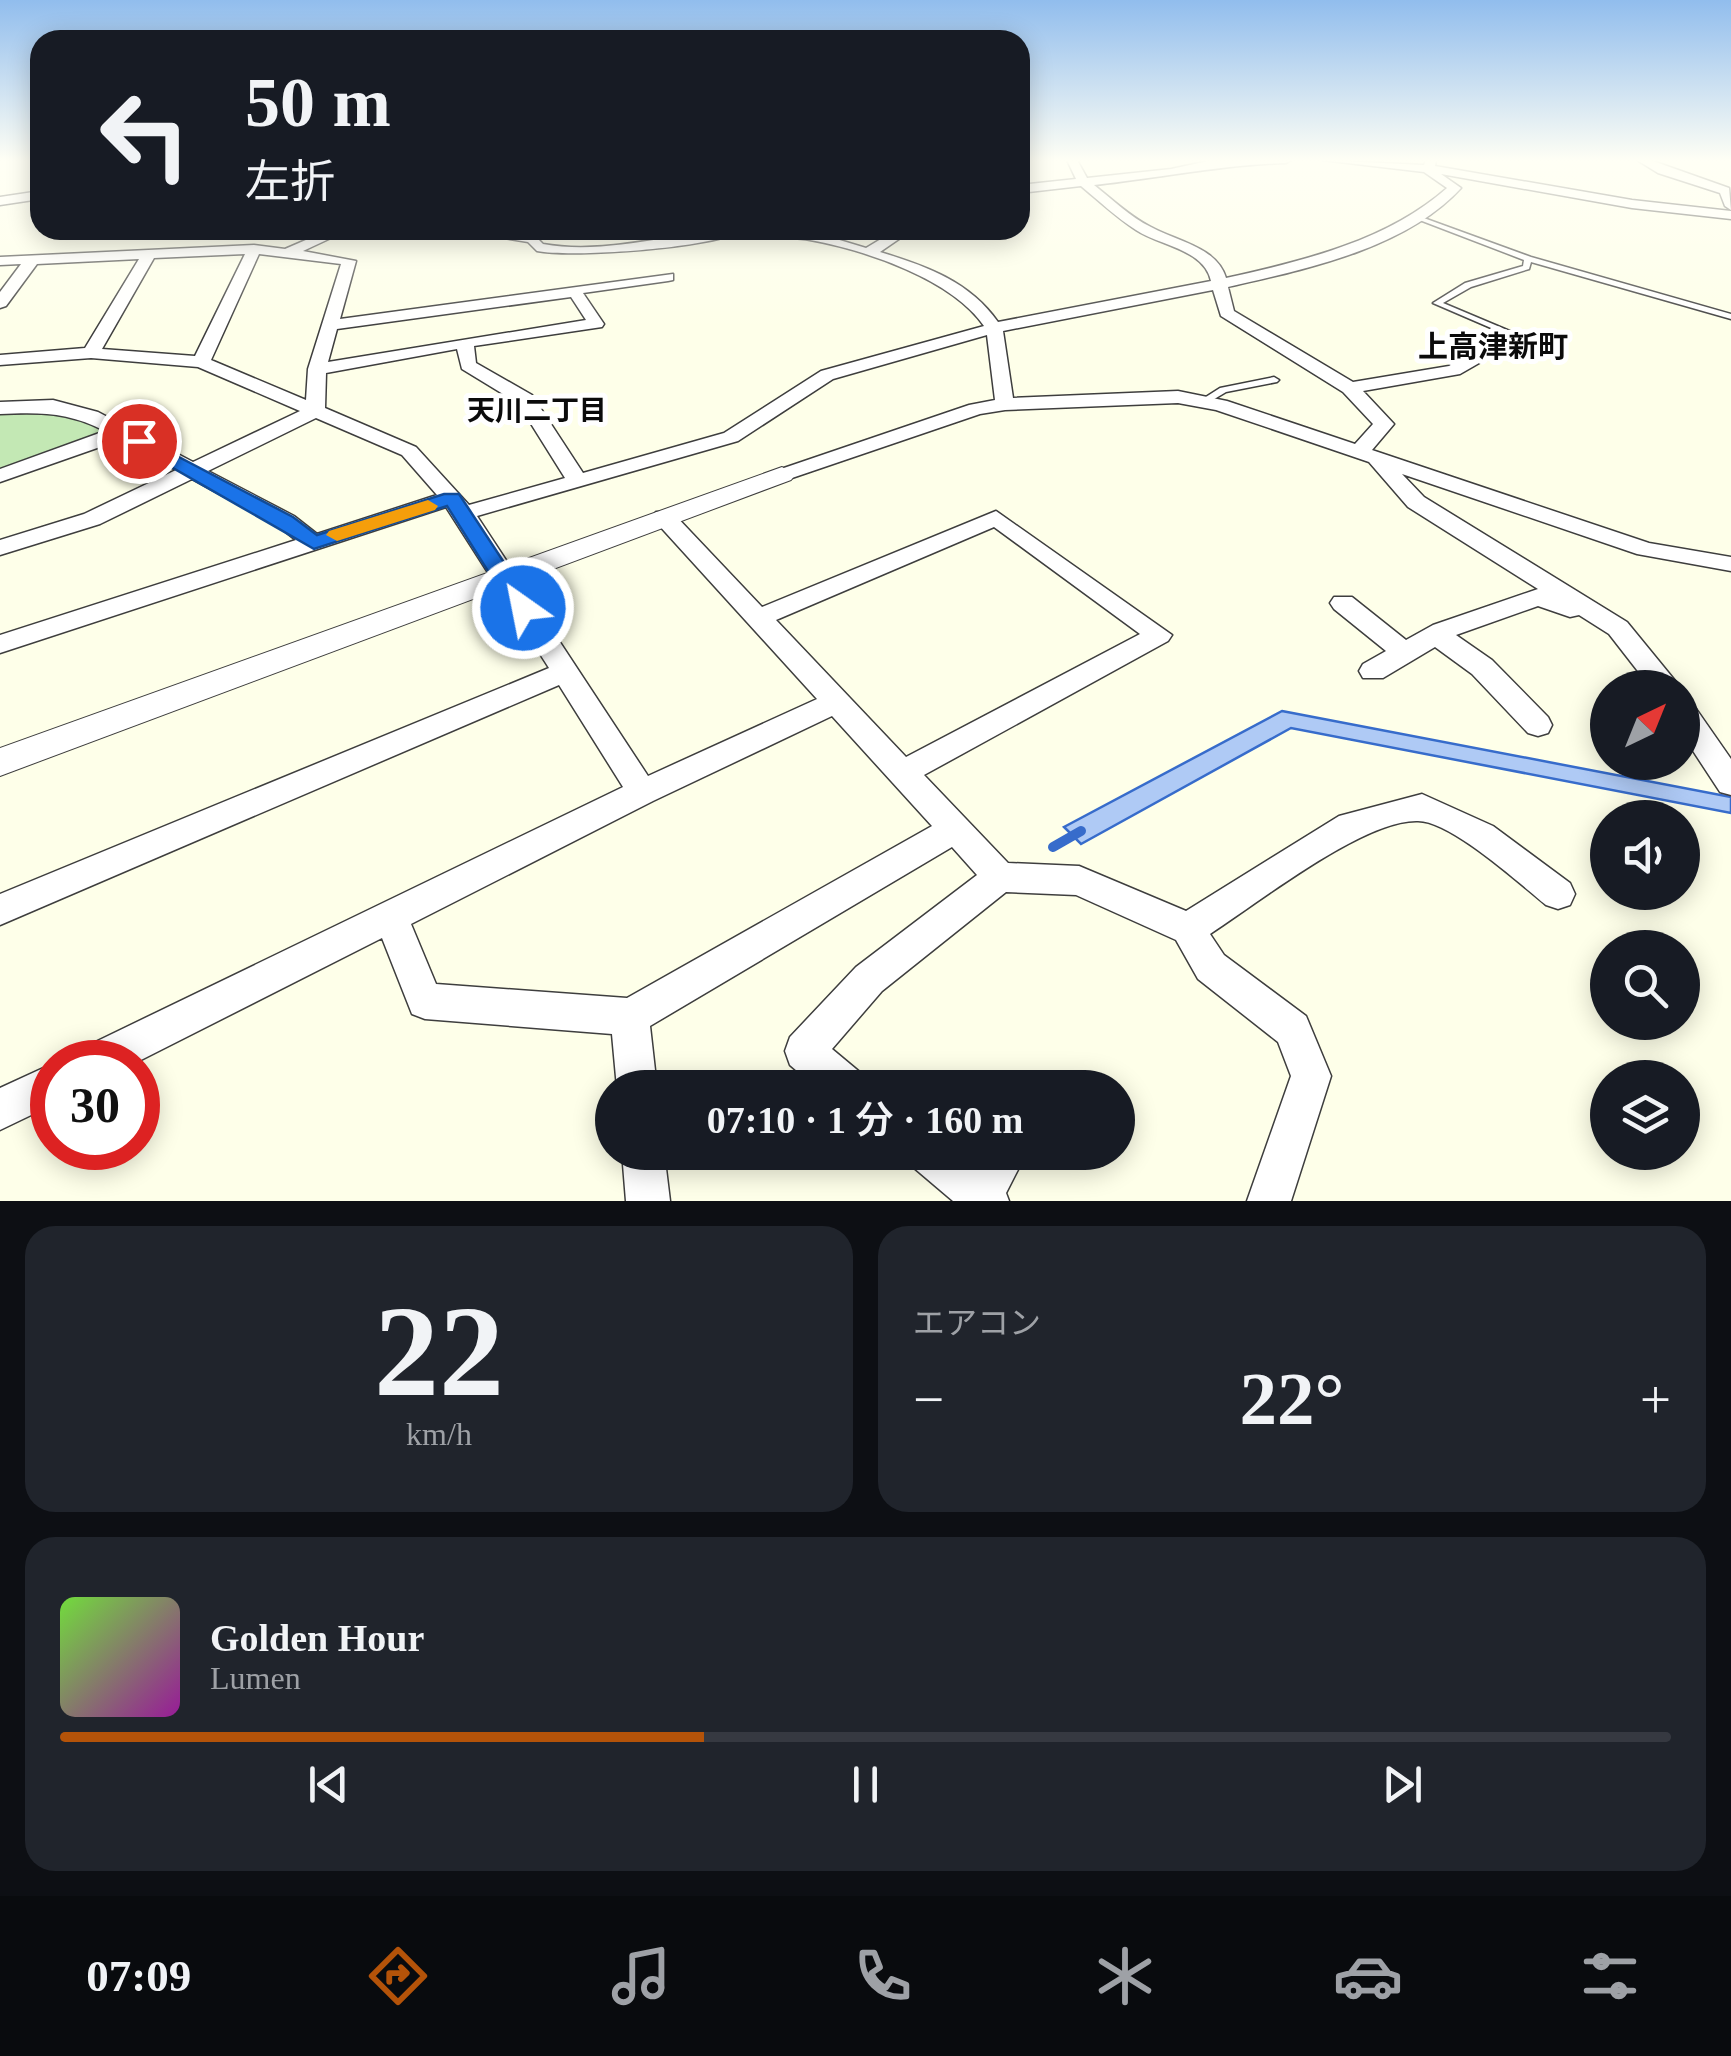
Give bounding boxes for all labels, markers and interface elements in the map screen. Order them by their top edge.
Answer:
text: 50 m [245,64,391,141]
icon: left [80,70,210,200]
text: 左折 [245,157,335,207]
district label: 上高津新町 [1418,330,1568,363]
district label: 天川二丁目 [467,395,607,426]
pin [97,399,182,484]
icon: arrive [112,414,167,469]
position arrow [471,556,575,660]
north arrow [1590,670,1700,780]
map controls [1590,670,1700,1170]
button: sound [1590,800,1700,910]
button: search [1590,930,1700,1040]
speed limit sign: 30 [30,1040,160,1170]
button: layers [1590,1060,1700,1170]
text: 07:10 · 1 分 · 160 m [707,1099,1023,1141]
text: 22 [374,1279,504,1423]
text: エアコン [913,1305,1041,1341]
text: 22° [1240,1357,1345,1440]
text: − [913,1369,944,1430]
text: + [1640,1369,1671,1430]
text: km/h [406,1416,472,1452]
text: Golden Hour [210,1617,424,1659]
text: Lumen [210,1660,301,1696]
icon: previous [301,1757,356,1812]
icon: pause [838,1757,893,1812]
icon: next [1375,1757,1430,1812]
icon: directions [363,1941,433,2011]
icon: music [606,1941,676,2011]
icon: phone [848,1941,918,2011]
icon: climate [1090,1941,1160,2011]
icon: car [1333,1941,1403,2011]
icon: filters [1575,1941,1645,2011]
text: 07:09 [86,1951,191,2001]

